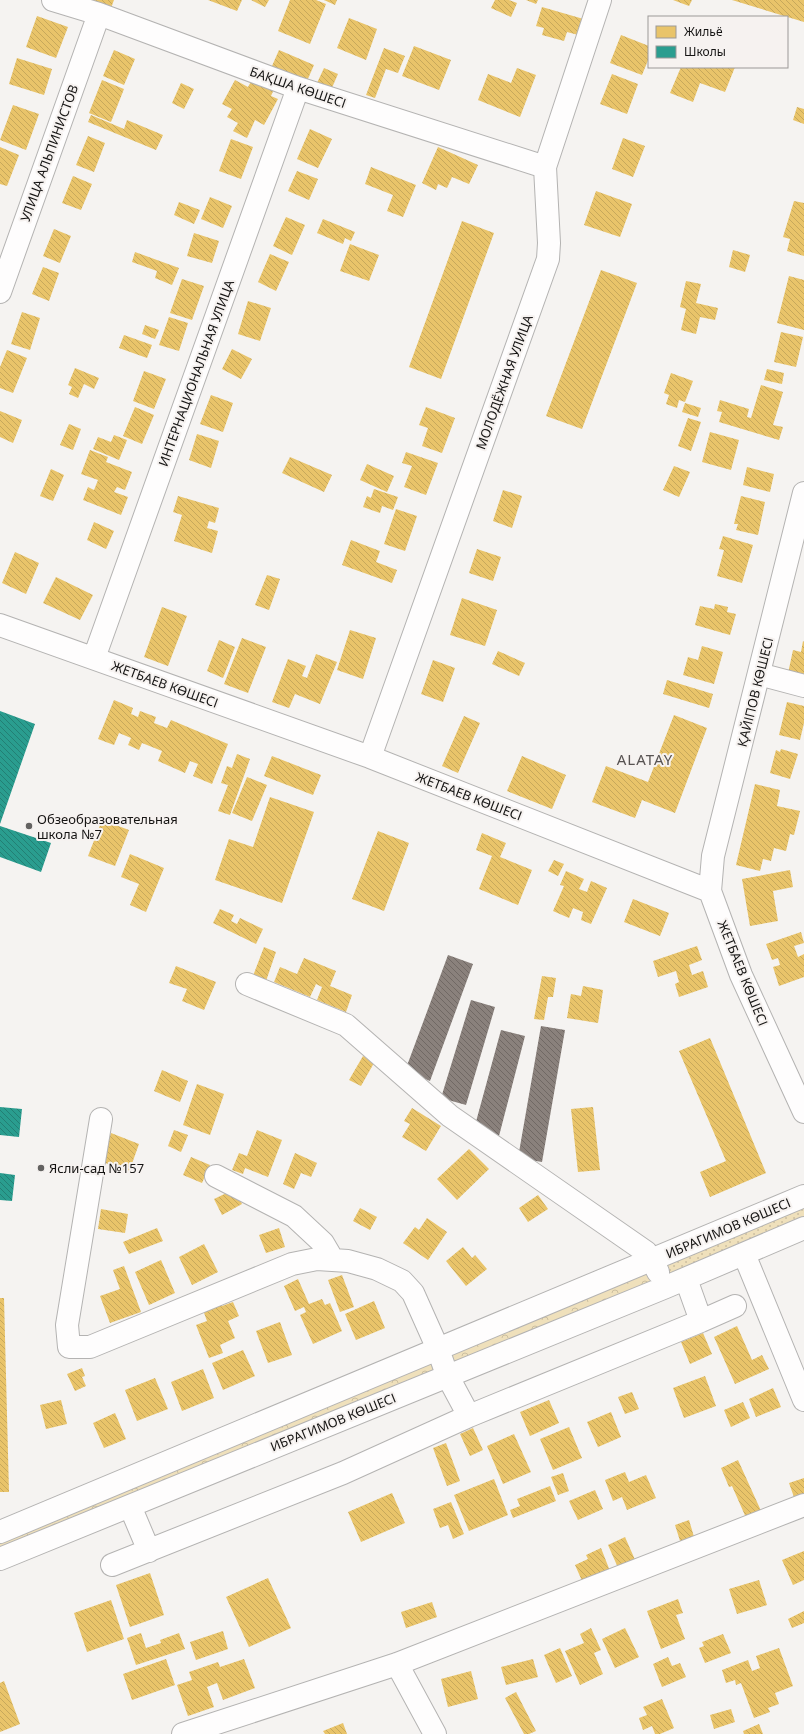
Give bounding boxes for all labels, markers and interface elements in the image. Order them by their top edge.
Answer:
legend [648,16,788,68]
text: Жильё [684,23,723,40]
text: Школы [684,43,726,60]
street label: БАҚША КӨШЕСІ [247,62,349,112]
street label: УЛИЦА АЛЬПИНИСТОВ [16,82,82,224]
street label: ИНТЕРНАЦИОНАЛЬНАЯ УЛИЦА [154,277,238,469]
street label: МОЛОДЁЖНАЯ УЛИЦА [471,311,537,452]
street label: ҚАЙІПОВ КӨШЕСІ [733,635,777,749]
street label: ЖЕТБАЕВ КӨШЕСІ [109,656,221,712]
district label: ALATAY [617,749,673,769]
street label: ЖЕТБАЕВ КӨШЕСІ [413,767,525,825]
place label: Обзеобразовательная школа №7 [37,810,178,843]
marker: Обзеобразовательная школа №7 [24,821,34,831]
street label: ЖЕТБАЕВ КӨШЕСІ [714,918,772,1028]
place label: Ясли-сад №157 [49,1159,144,1177]
marker: Ясли-сад №157 [36,1163,46,1173]
street label: ИБРАГИМОВ КӨШЕСІ [663,1194,793,1262]
street label: ИБРАГИМОВ КӨШЕСІ [267,1389,399,1455]

